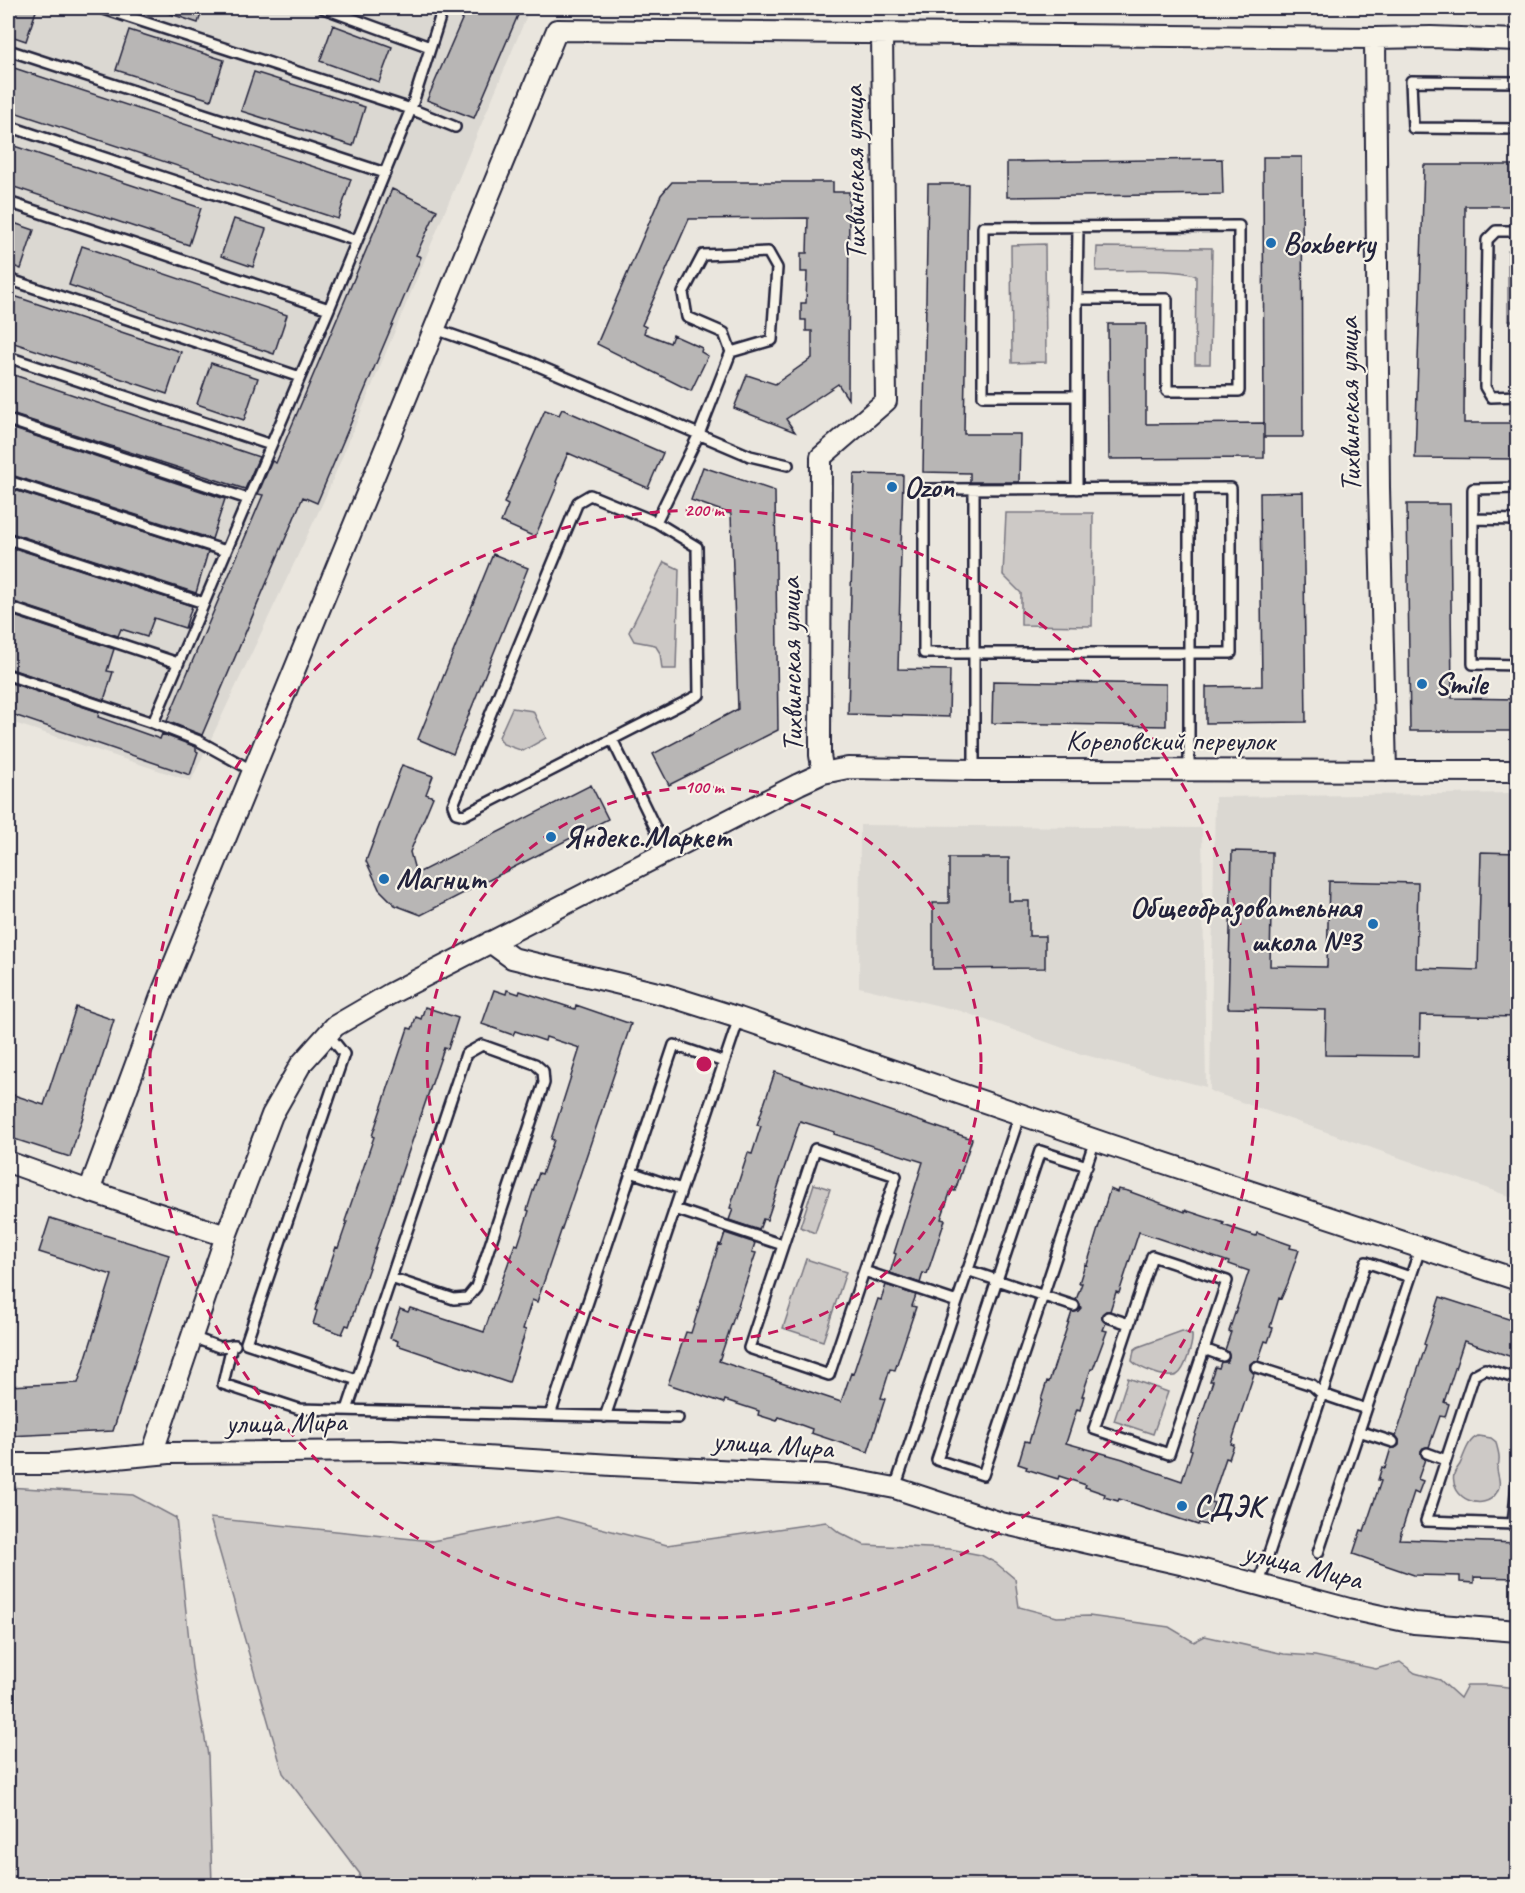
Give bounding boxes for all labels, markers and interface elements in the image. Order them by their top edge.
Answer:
street label: Тихвинская улица [833,83,875,261]
place label: Boxberry [1283,224,1378,263]
marker: Boxberry [1264,236,1278,250]
street label: Тихвинская улица [1328,315,1370,493]
place label: Ozon [904,468,955,506]
marker: Ozon [885,480,899,494]
text: 200 m [685,499,725,521]
street label: Тихвинская улица [770,575,812,753]
place label: Smile [1434,665,1489,703]
marker: Smile [1415,677,1429,691]
street label: Кореловский переулок [1065,721,1277,759]
text: 100 m [685,776,725,798]
place label: Яндекс.Маркет [563,818,733,856]
marker: Яндекс.Маркет [544,830,558,844]
place label: Магнит [396,860,487,898]
marker: Магнит [377,872,391,886]
place label: Общеобразовательная школа №3 [1130,888,1363,960]
marker: Общеобразовательная школа №3 [1366,917,1380,931]
centre of rings [694,1054,714,1074]
street label: улица Мира [223,1402,349,1442]
street label: улица Мира [709,1421,836,1467]
place label: СДЭК [1194,1487,1269,1525]
marker: СДЭК [1175,1499,1189,1513]
street label: улица Мира [1238,1531,1368,1599]

